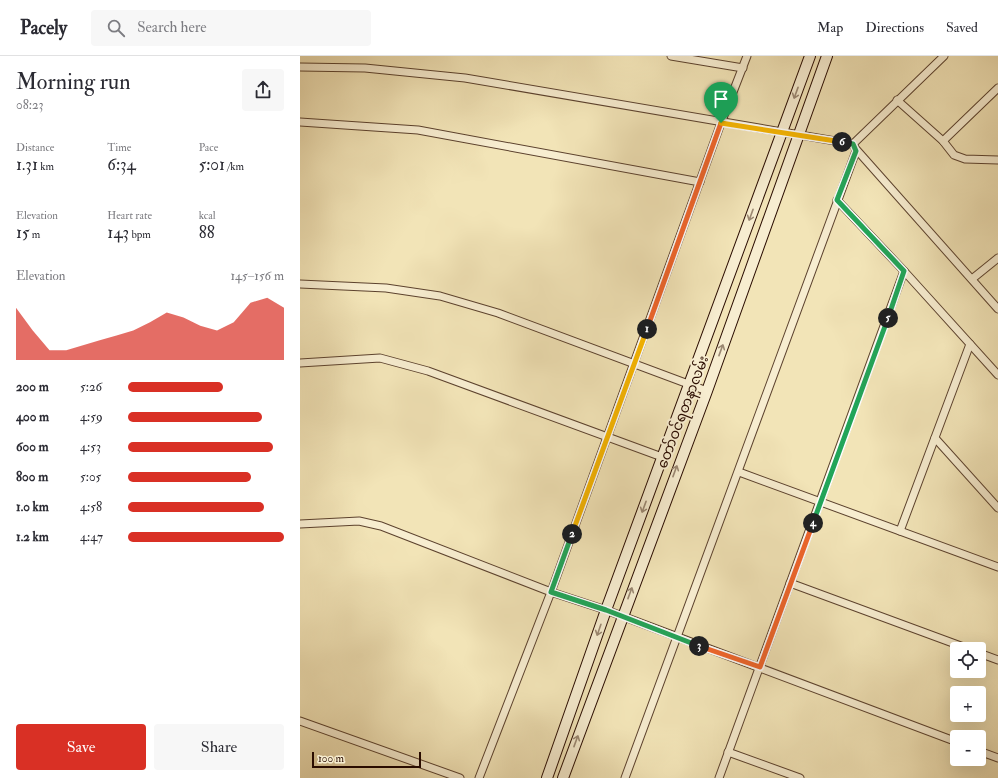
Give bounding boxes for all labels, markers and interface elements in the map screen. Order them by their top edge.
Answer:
search box [91,10,371,46]
text: Pacely [20,16,67,40]
icon: search [105,17,127,39]
text: Search here [137,18,207,37]
text: Map [817,19,843,36]
text: Directions [865,19,924,36]
text: Saved [946,19,978,36]
text: Morning run [16,68,131,96]
button: share [242,69,284,111]
pin [704,82,738,123]
one-way arrow [792,86,800,98]
icon: arrive [710,88,732,110]
text: 08:23 [16,97,44,113]
pin: 6 [832,132,852,152]
text: 6 [839,135,845,148]
text: Distance [16,141,54,154]
text: Time [107,141,131,154]
text: Pace [199,141,218,154]
text: 1.31 [16,154,38,175]
text: 6:34 [107,154,136,175]
text: 5:01 [199,154,225,175]
text: km [38,160,54,173]
text: /km [225,160,244,173]
one-way arrow [747,208,755,220]
text: Elevation [16,209,58,222]
text: Heart rate [107,209,152,222]
text: kcal [199,209,216,222]
text: 15 [16,222,30,243]
text: 143 [107,222,129,243]
text: 88 [199,222,215,243]
text: m [30,228,40,241]
text: bpm [129,228,151,241]
text: Elevation [16,268,66,284]
text: 145–156 m [230,268,284,284]
pin: 5 [878,308,898,328]
text: 5 [886,311,890,324]
pin: 1 [637,319,657,339]
text: 1 [645,322,649,335]
one-way arrow [718,344,726,356]
street label: တော်ဝင်ရတနာလမ်း [652,353,715,472]
text: 200 m [16,379,49,395]
text: 5:26 [80,379,102,395]
text: 400 m [16,409,49,425]
text: 4:59 [80,409,103,425]
text: 600 m [16,439,49,455]
text: 4:53 [80,439,101,455]
one-way arrow [672,465,680,477]
text: 800 m [16,469,48,485]
text: 5:05 [80,469,101,485]
text: 1.0 km [16,499,49,515]
text: 4:58 [80,499,102,515]
one-way arrow [639,501,647,513]
pin: 4 [803,513,823,533]
text: 4 [810,516,816,529]
pin: 2 [562,524,582,544]
text: 2 [569,527,575,540]
text: 1.2 km [16,529,49,545]
text: 4:47 [80,529,103,545]
one-way arrow [627,587,635,599]
one-way arrow [595,623,602,636]
pin: 3 [689,636,709,656]
text: 3 [697,639,701,652]
map controls [950,642,986,766]
button: locate [950,642,986,678]
button: + [950,686,986,722]
button: Save [16,724,146,770]
button: Share [154,724,284,770]
button: − [950,730,986,766]
one-way arrow [573,735,580,748]
scale bar [312,750,421,769]
text: 100 m [318,752,344,765]

